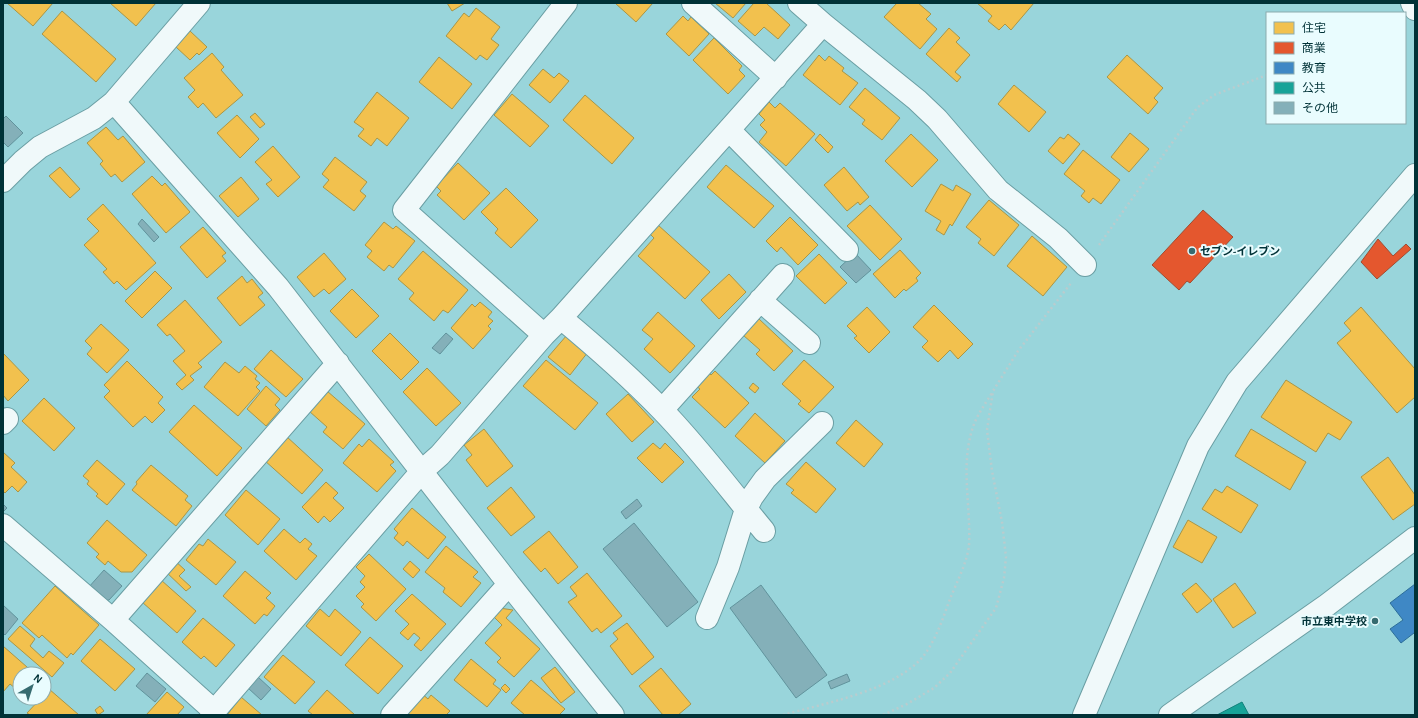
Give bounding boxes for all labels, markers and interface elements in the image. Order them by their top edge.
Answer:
legend [1266,12,1406,124]
text: 住宅 [1302,21,1326,34]
text: 商業 [1302,42,1326,54]
text: 教育 [1302,62,1326,74]
text: 公共 [1302,82,1326,94]
text: その他 [1302,102,1338,114]
place label: セブン-イレブン [1200,245,1280,257]
marker: セブン-イレブン [1187,246,1197,256]
place label: 市立東中学校 [1301,615,1367,627]
marker: 市立東中学校 [1370,616,1380,626]
north arrow [12,666,52,706]
text: N [32,672,44,685]

